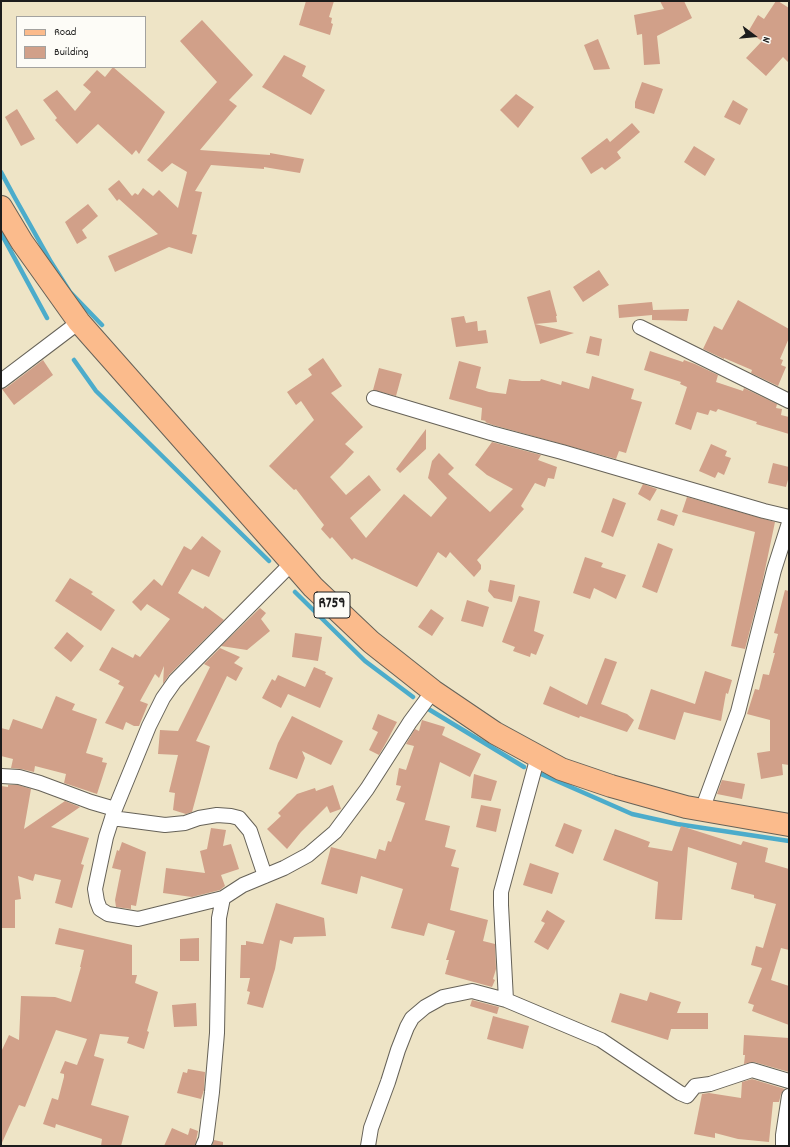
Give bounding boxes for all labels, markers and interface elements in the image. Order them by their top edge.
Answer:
legend [16,16,146,68]
north arrow [734,16,774,56]
text: Road [54,24,76,41]
text: N [757,34,774,44]
text: Building [54,44,89,61]
road number: R759 [314,592,350,618]

